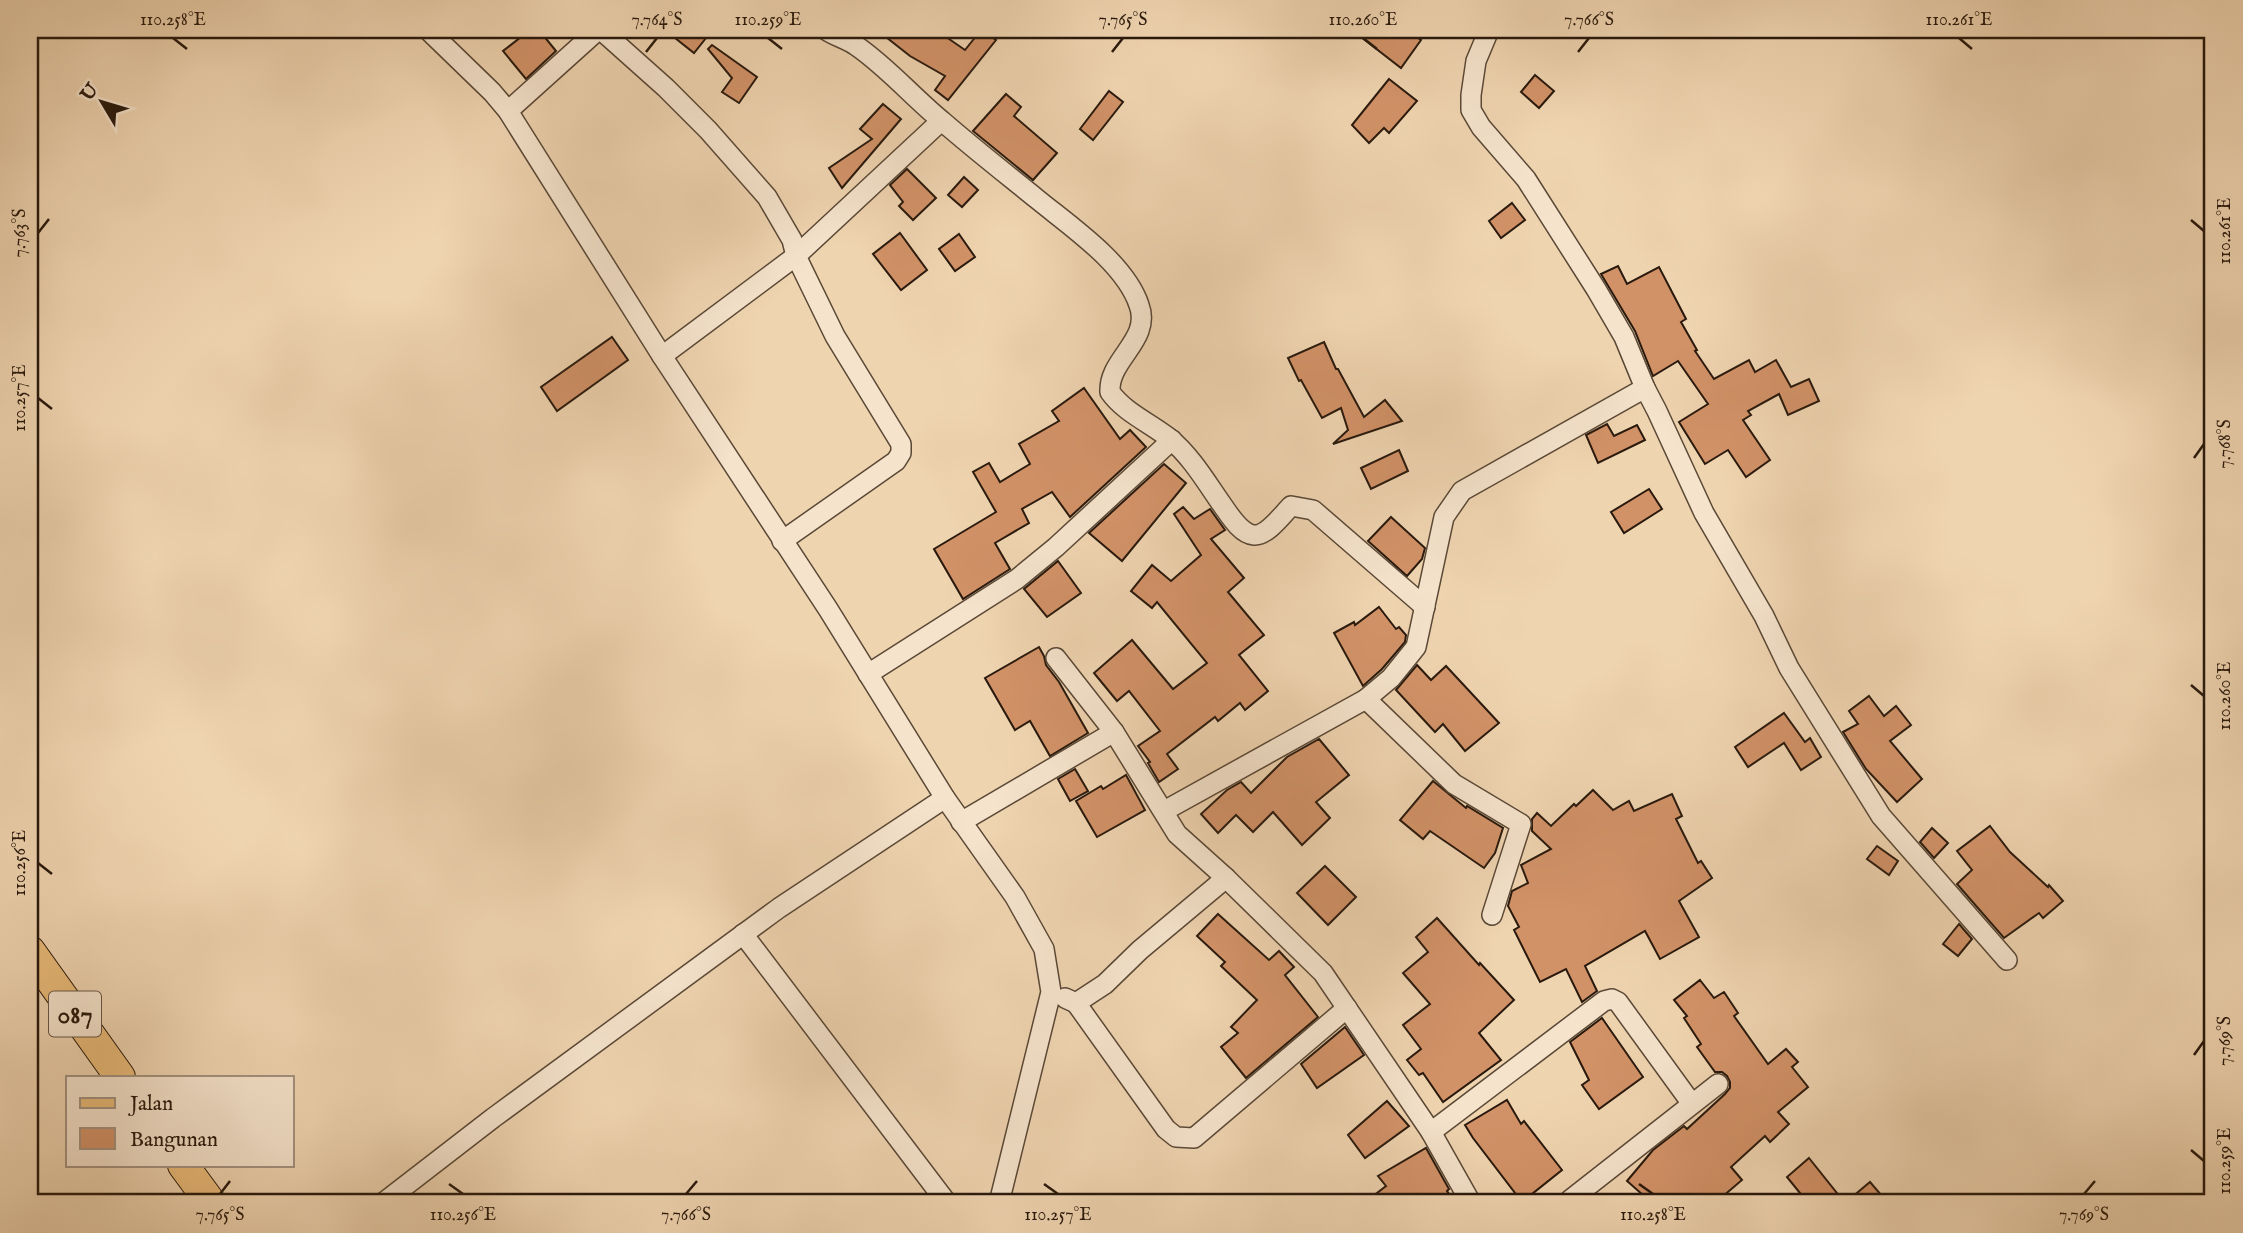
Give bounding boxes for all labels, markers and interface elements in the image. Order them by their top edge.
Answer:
text: 110.258°E [140,9,206,32]
text: 7.764°S [631,9,683,32]
text: 110.259°E [735,9,801,32]
text: 7.765°S [1099,9,1147,32]
text: 110.260°E [1328,9,1398,32]
text: 7.766°S [1564,9,1614,32]
text: 110.261°E [1926,9,1992,32]
north arrow [66,66,136,136]
text: U [75,78,105,107]
text: 110.261°E [2214,198,2237,264]
text: 7.763°S [9,209,32,258]
text: 110.257°E [9,364,32,432]
text: 7.768°S [2214,419,2237,469]
text: 110.260°E [2214,661,2237,731]
text: 110.256°E [9,830,32,896]
road number: 087 [49,992,101,1036]
text: 7.769°S [2214,1016,2237,1066]
legend [66,1076,294,1166]
text: Jalan [128,1091,173,1118]
text: Bangunan [130,1127,218,1154]
text: 110.259°E [2214,1128,2237,1194]
text: 7.765°S [196,1204,244,1227]
text: 110.256°E [430,1204,496,1227]
text: 7.766°S [661,1204,711,1227]
text: 110.257°E [1024,1204,1092,1227]
text: 110.258°E [1620,1204,1686,1227]
text: 7.769°S [2059,1204,2109,1227]

